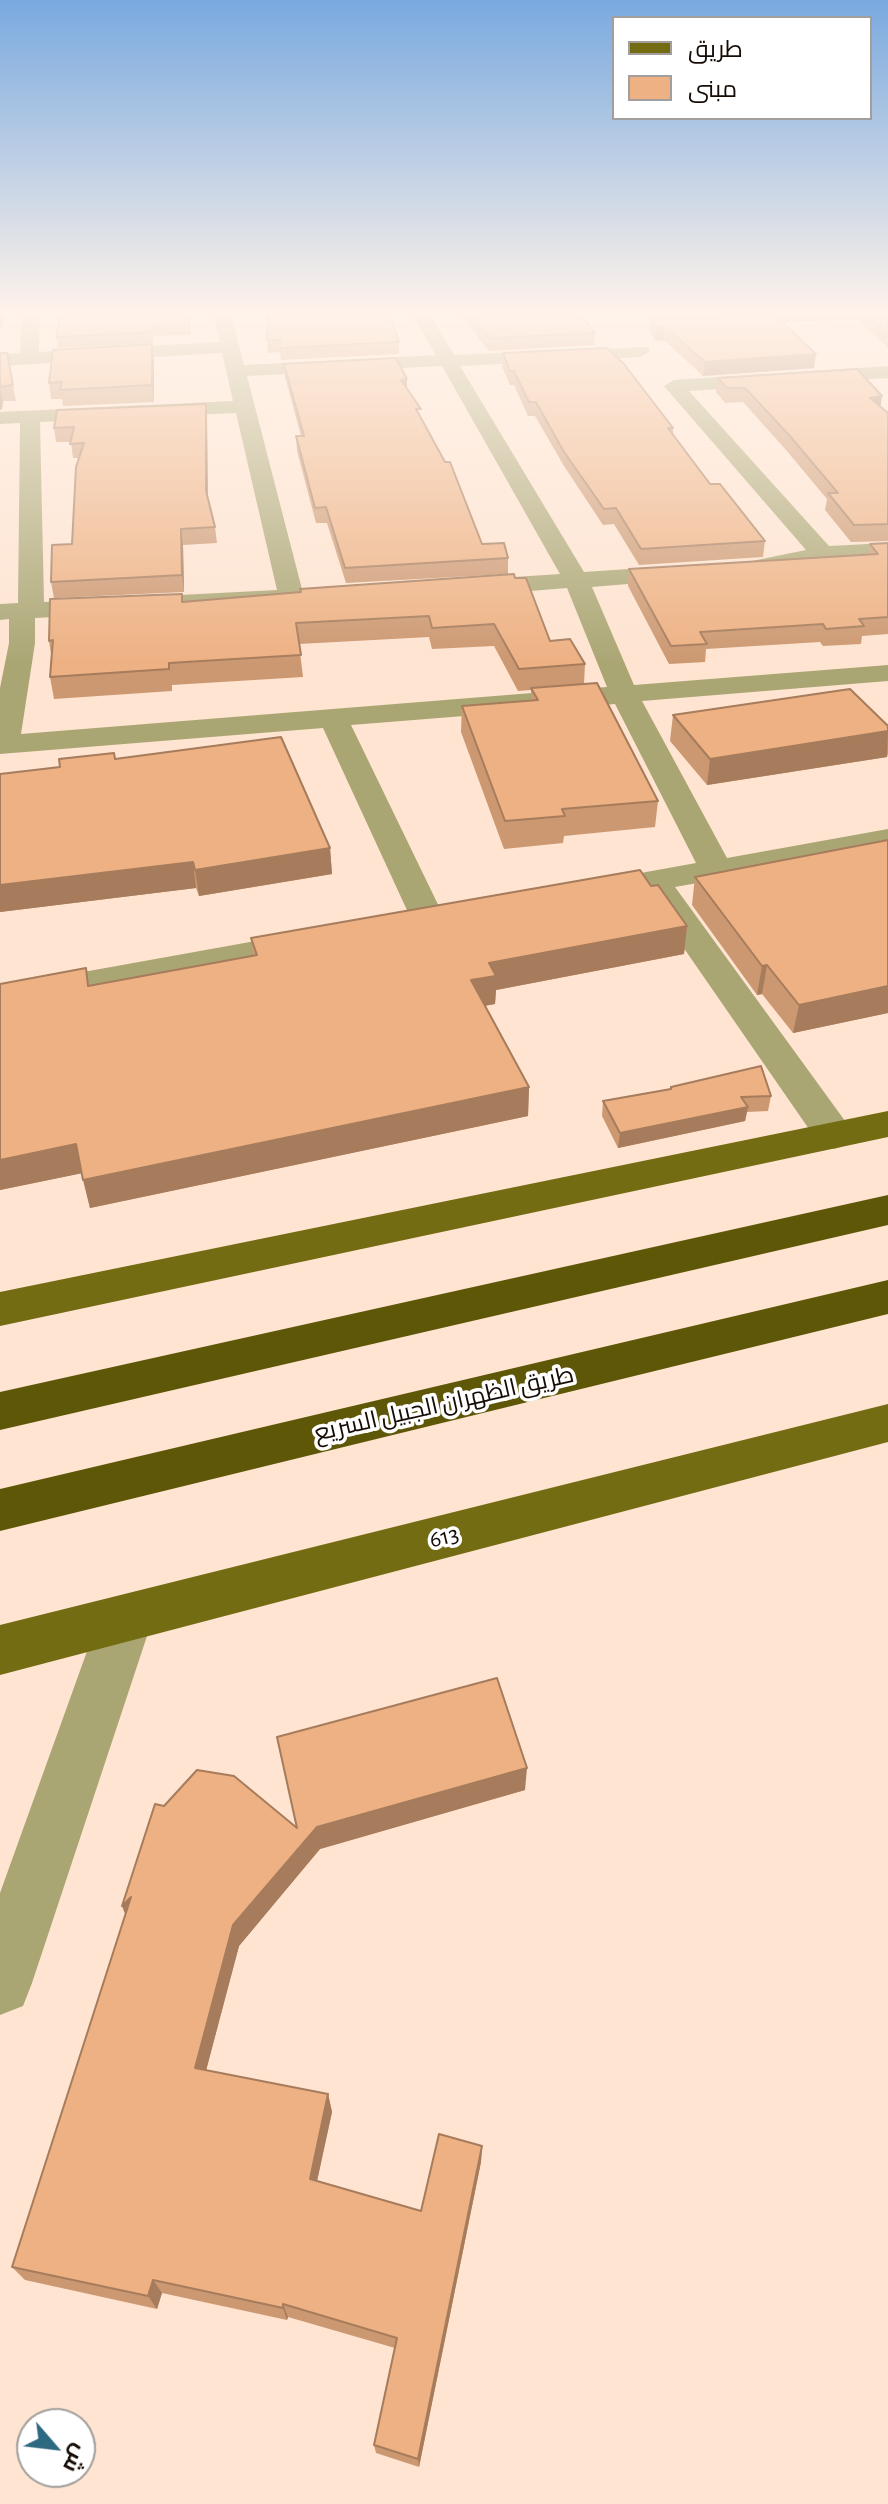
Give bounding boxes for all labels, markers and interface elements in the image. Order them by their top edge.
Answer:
legend [612,16,872,120]
text: طريق [688,38,743,62]
text: مبنى [688,78,737,102]
street label: طريق الظهران الجبيل السريع [311,1360,577,1448]
street label: 613 [426,1519,462,1555]
north arrow [16,2408,96,2488]
text: ش [59,2441,92,2476]

